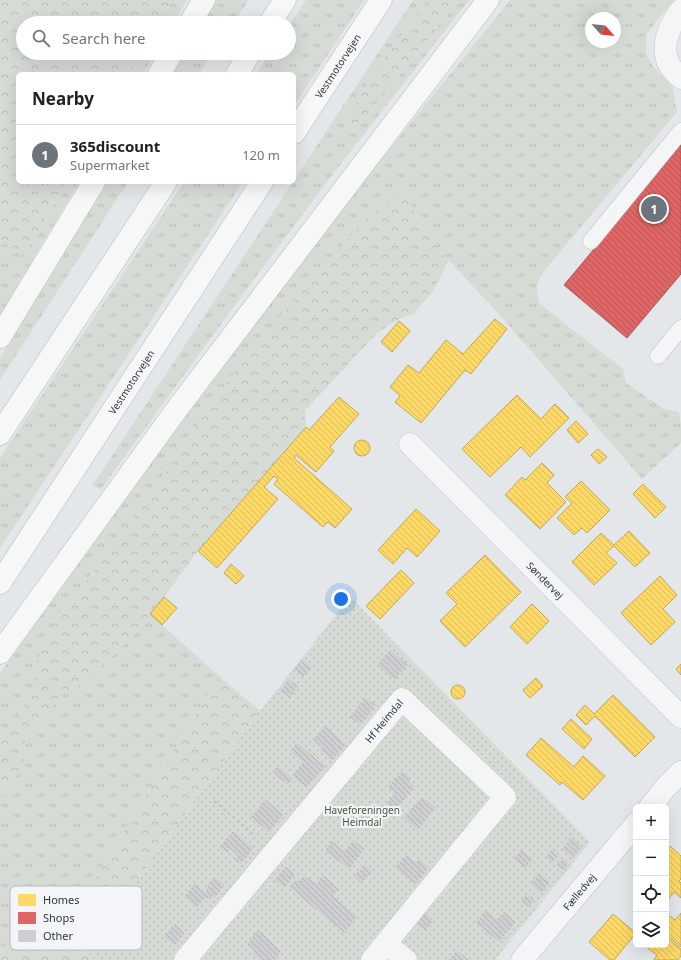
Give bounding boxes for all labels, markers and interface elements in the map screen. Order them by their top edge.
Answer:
north arrow [585,12,621,48]
search box [16,16,296,60]
icon: search [30,27,52,49]
text: Search here [62,28,145,48]
street label: Vestmotorvejen [312,31,364,101]
text: Nearby [32,87,94,110]
text: 365discount [70,136,160,156]
text: 1 [41,146,49,164]
text: 120 m [242,146,280,164]
text: Supermarket [70,156,150,174]
pin: 1 [641,194,667,224]
street label: Vestmotorvejen [105,347,157,417]
street label: Søndervej [524,559,567,602]
your location [331,589,351,609]
street label: Hf Heimdal [362,696,406,746]
park label: Haveforeningen Heimdal [324,803,400,829]
map controls [633,804,669,948]
button: + [633,804,669,840]
button: − [633,840,669,876]
street label: Fælledvej [560,870,599,913]
button: locate [633,876,669,912]
legend [10,886,142,950]
text: Homes [43,892,80,907]
text: Shops [43,910,75,925]
button: layers [633,912,669,948]
text: Other [43,928,74,943]

